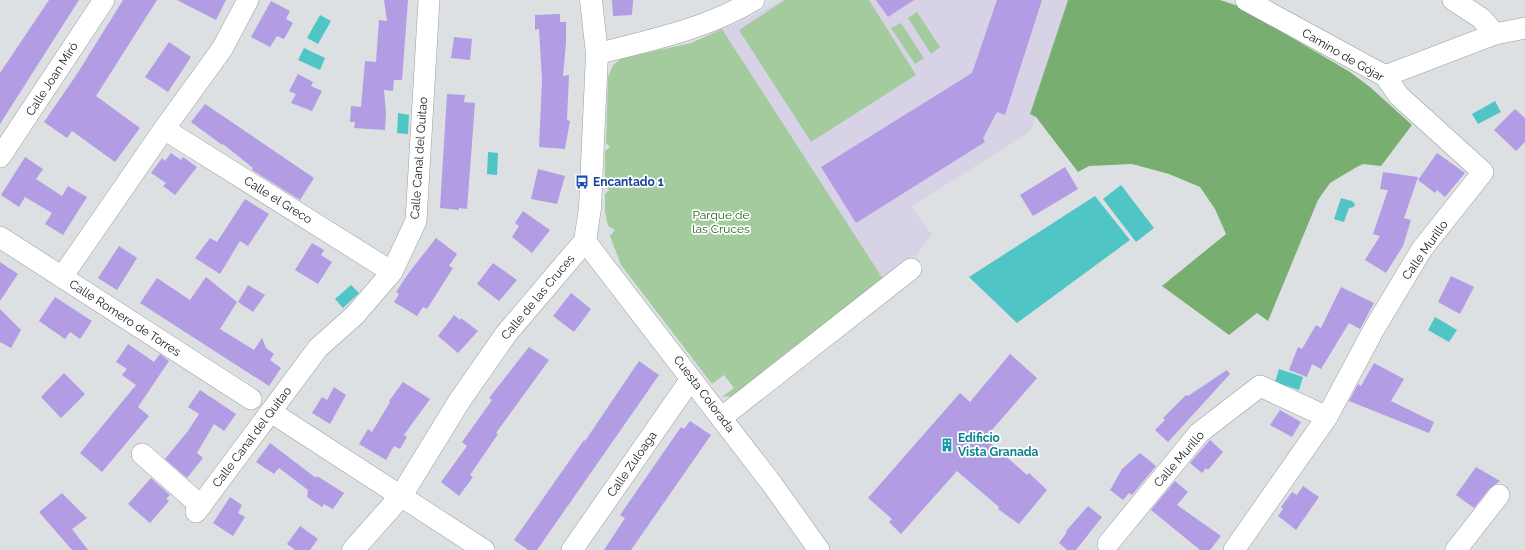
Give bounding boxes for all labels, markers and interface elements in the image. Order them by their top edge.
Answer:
street label: Camino de Gójar [1300,26,1387,85]
street label: Calle Joan Miró [23,40,81,118]
street label: Calle Canal del Quitao [408,96,430,220]
street label: Calle el Greco [241,173,315,227]
bus stop icon: Encantado 1 [574,174,590,190]
place label: Encantado 1 [593,175,664,189]
park label: Parque de las Cruces [692,208,750,236]
street label: Calle Murillo [1399,217,1451,283]
street label: Calle de las Cruces [498,252,578,342]
street label: Calle Romero de Torres [67,277,183,359]
street label: Cuesta Colorada [671,353,737,435]
street label: Calle Canal del Quitao [210,384,294,490]
street label: Calle Murillo [1151,428,1207,490]
street label: Calle Zuloaga [604,429,660,499]
place label: Edificio Vista Granada [958,431,1039,459]
building icon: Edificio Vista Granada [939,437,955,453]

